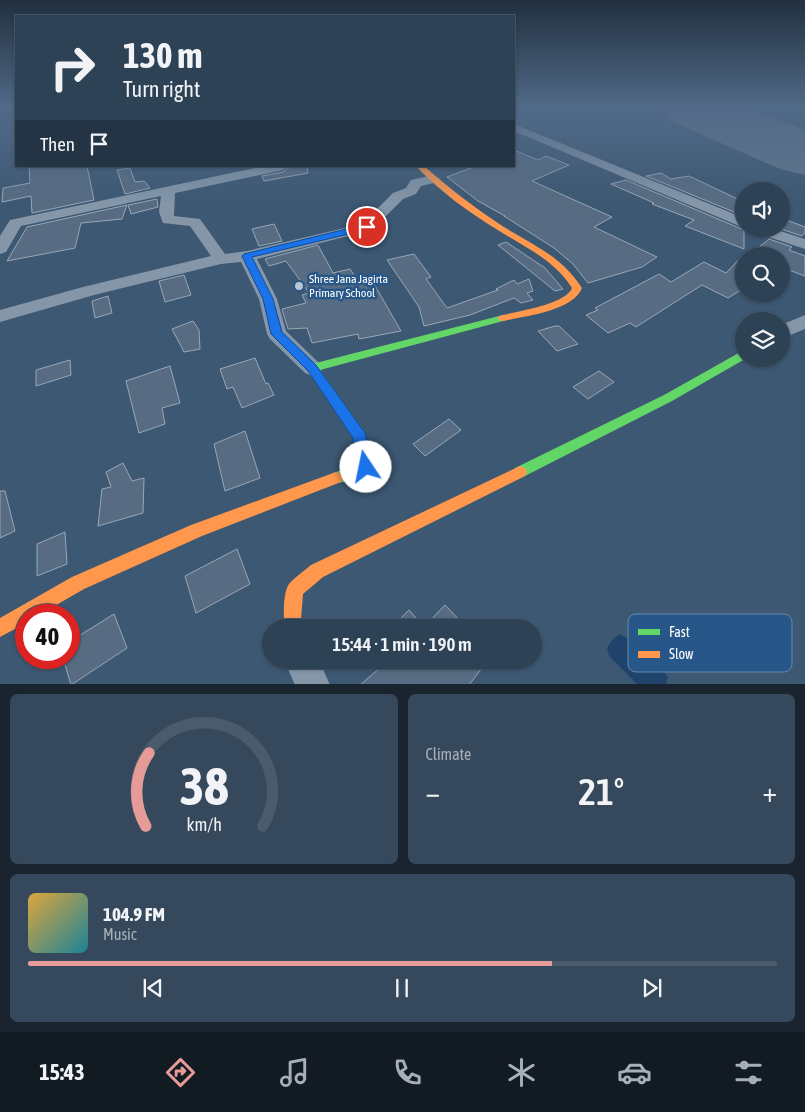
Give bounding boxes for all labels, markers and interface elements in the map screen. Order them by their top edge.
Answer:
icon: right [40,35,105,100]
text: 130 m [123,35,202,75]
text: Turn right [123,76,200,102]
icon: arrive [85,130,113,158]
text: Then [40,133,75,155]
map controls [735,182,790,367]
button: sound [735,182,790,237]
pin [346,206,388,248]
icon: arrive [353,213,381,241]
button: search [735,247,790,302]
place label: Shree Jana Jagirta Primary School [309,272,388,300]
marker: Shree Jana Jagirta Primary School [293,280,305,292]
button: layers [735,312,790,367]
position arrow [339,440,391,492]
speed limit sign: 40 [15,604,80,669]
legend [628,614,792,672]
text: Fast [669,624,690,640]
text: 15:44 · 1 min · 190 m [332,633,472,655]
text: Slow [669,646,694,662]
text: Climate [426,745,471,763]
text: 38 [179,756,228,816]
text: 21° [578,770,624,813]
text: − [426,776,440,808]
text: + [762,776,777,808]
text: km/h [186,814,221,835]
text: 104.9 FM [103,903,165,925]
text: Music [103,925,137,943]
icon: previous [139,974,167,1002]
icon: pause [388,974,416,1002]
icon: next [638,974,666,1002]
icon: directions [163,1055,198,1090]
icon: music [277,1055,312,1090]
icon: phone [390,1055,425,1090]
icon: climate [504,1055,539,1090]
icon: car [617,1055,652,1090]
icon: filters [731,1055,766,1090]
text: 15:43 [39,1059,85,1085]

